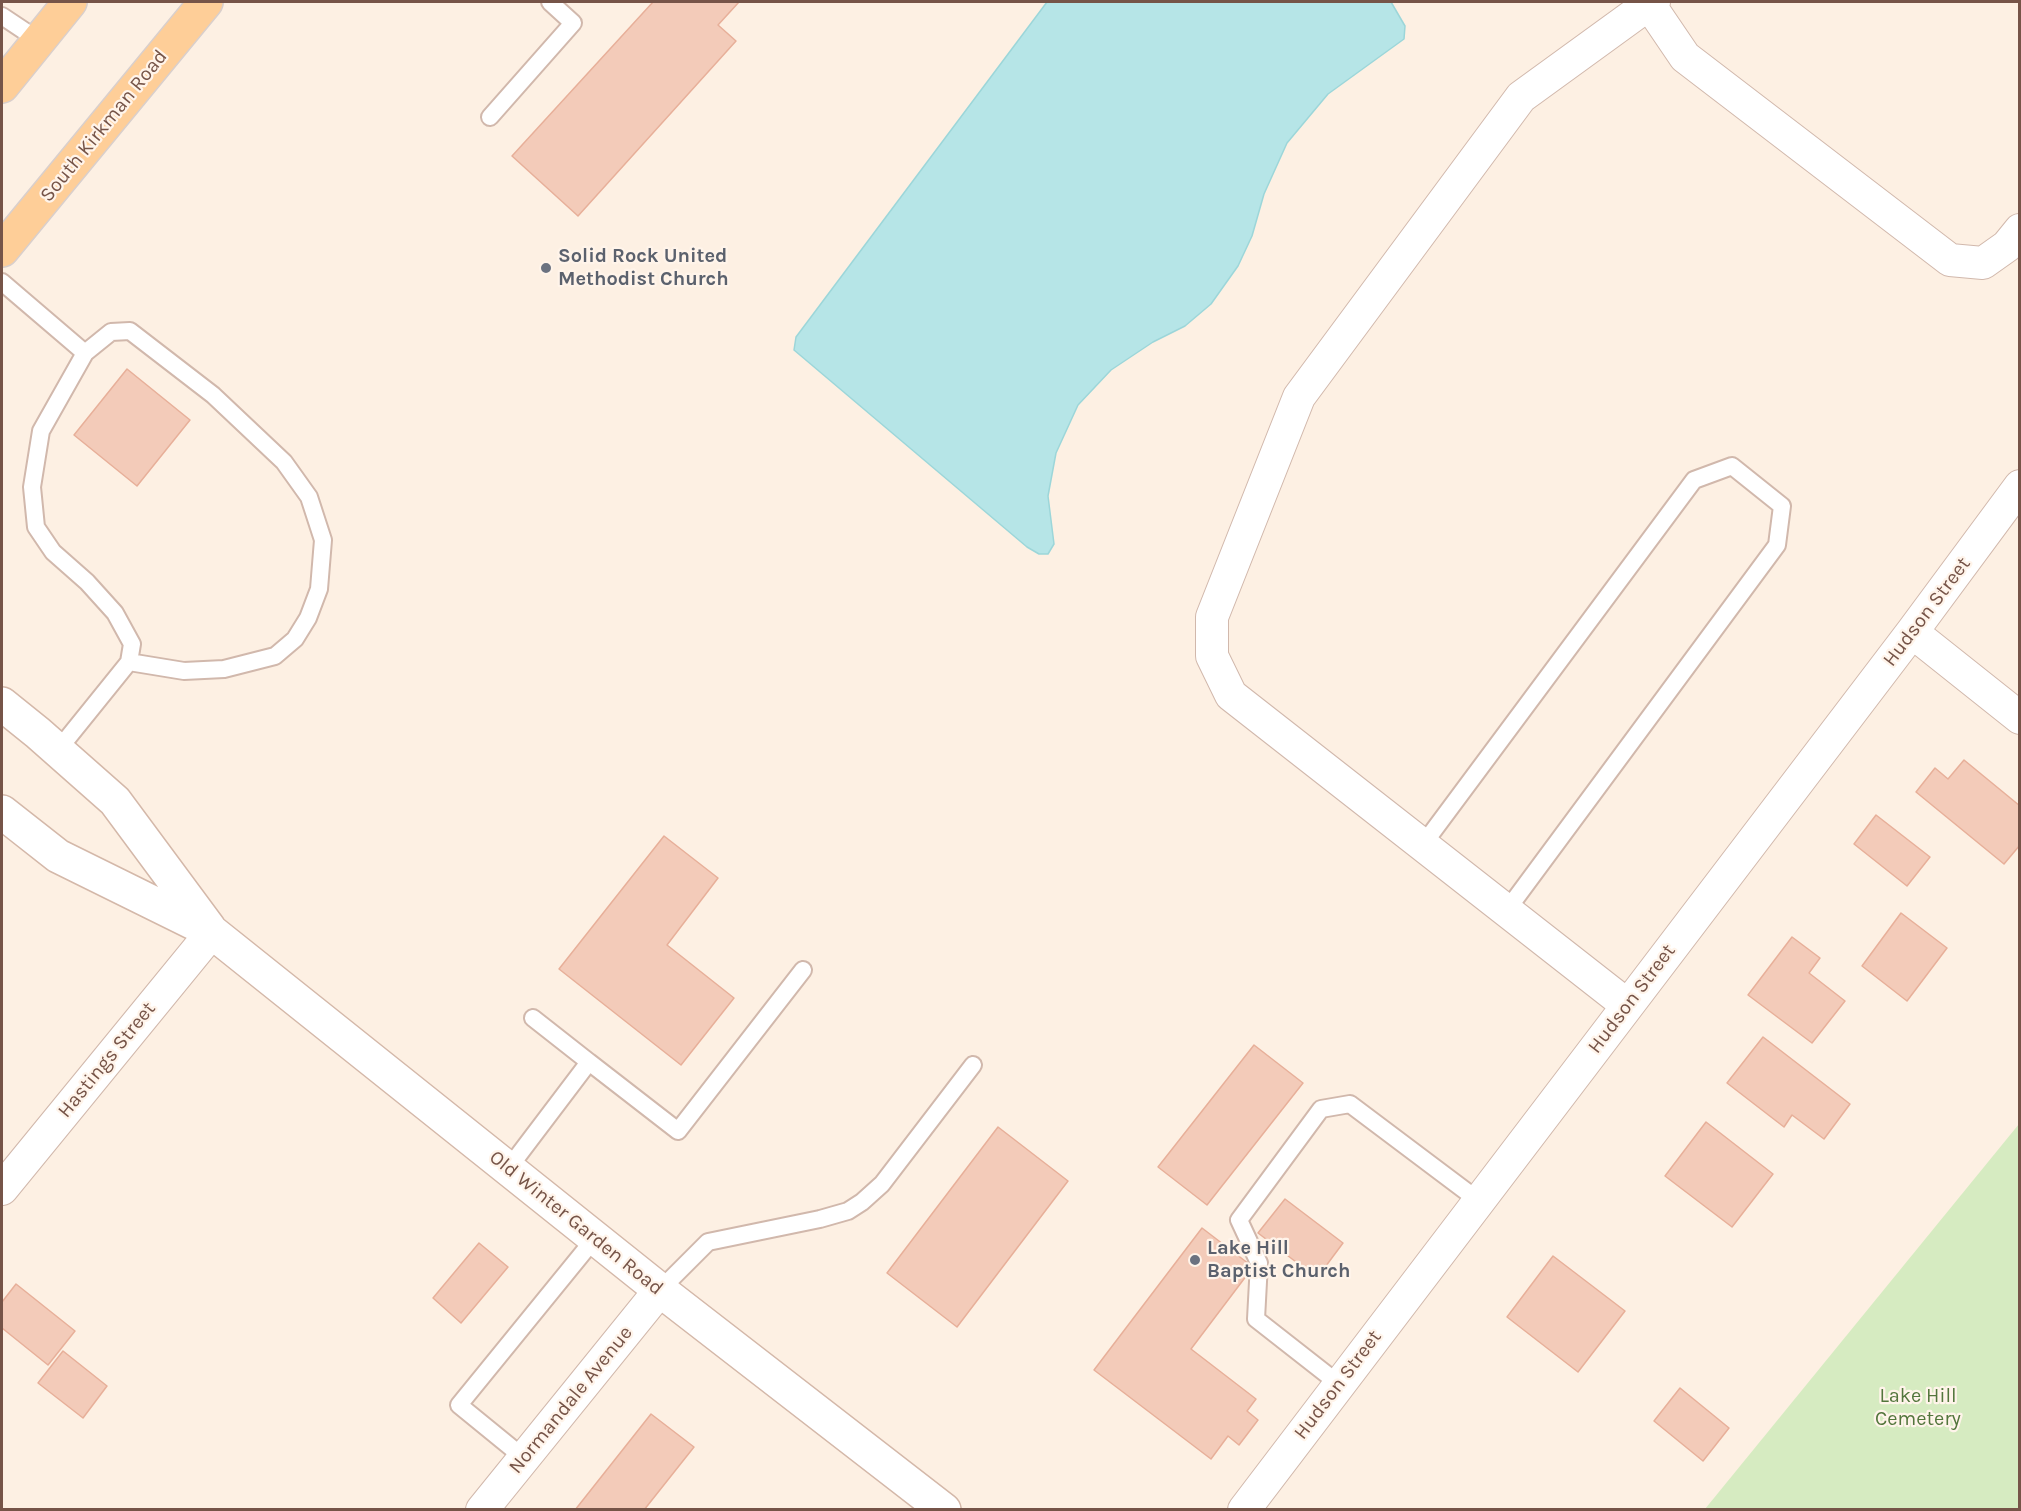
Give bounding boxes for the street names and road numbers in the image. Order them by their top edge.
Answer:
street label: South Kirkman Road [35,45,173,207]
street label: Hudson Street [1878,553,1976,671]
street label: Hudson Street [1583,940,1681,1058]
street label: Hastings Street [53,997,161,1123]
street label: Old Winter Garden Road [484,1145,668,1301]
street label: Normandale Avenue [504,1321,638,1479]
street label: Hudson Street [1289,1326,1387,1444]

